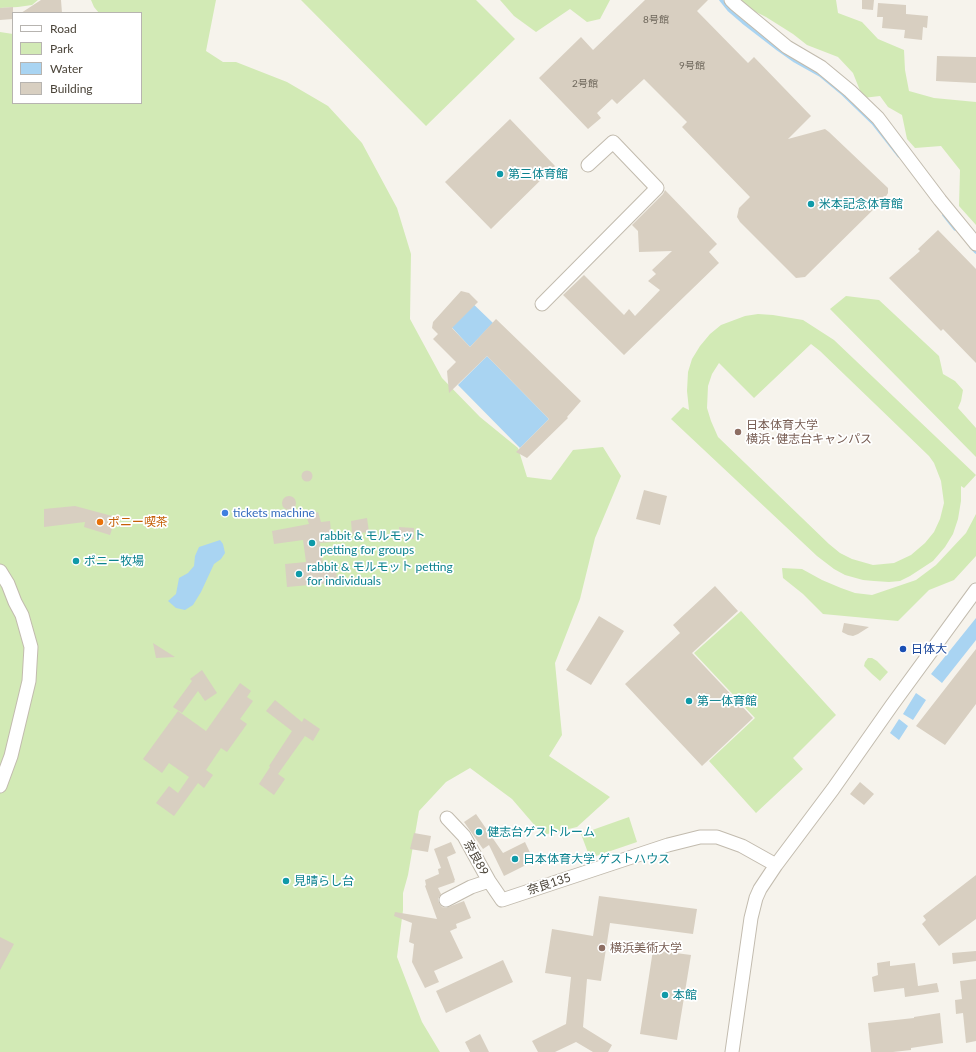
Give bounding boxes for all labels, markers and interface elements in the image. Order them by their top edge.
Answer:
legend [12,12,142,104]
house number: 8号館 [643,14,669,26]
text: Road [50,21,77,36]
text: Park [50,41,73,56]
house number: 9号館 [679,60,705,72]
text: Water [50,61,83,76]
house number: 2号館 [572,78,598,90]
text: Building [50,81,93,96]
place label: 第三体育館 [508,167,568,181]
marker: 第三体育館 [495,169,505,179]
place label: 米本記念体育館 [819,197,903,211]
marker: 米本記念体育館 [806,199,816,209]
place label: 日本体育大学 横浜･健志台キャンパス [746,418,872,446]
marker: 日本体育大学 横浜･健志台キャンパス [733,427,743,437]
place label: tickets machine [233,506,315,520]
marker: tickets machine [220,508,230,518]
place label: ポニー喫茶 [108,515,168,529]
marker: ポニー喫茶 [95,517,105,527]
place label: rabbit & モルモット petting for groups [320,529,426,557]
marker: rabbit & モルモット petting for groups [307,538,317,548]
place label: ポニー牧場 [84,554,144,568]
marker: ポニー牧場 [71,556,81,566]
place label: rabbit & モルモット petting for individuals [307,560,453,588]
marker: rabbit & モルモット petting for individuals [294,569,304,579]
place label: 日体大 [911,642,947,656]
marker: 日体大 [898,644,908,654]
place label: 第一体育館 [697,694,757,708]
marker: 第一体育館 [684,696,694,706]
place label: 健志台ゲストルーム [487,825,595,839]
marker: 健志台ゲストルーム [474,827,484,837]
street label: 奈良89 [461,838,491,878]
place label: 日本体育大学 ゲストハウス [523,852,670,866]
marker: 日本体育大学 ゲストハウス [510,854,520,864]
street label: 奈良135 [525,870,573,898]
place label: 見晴らし台 [294,874,354,888]
marker: 見晴らし台 [281,876,291,886]
place label: 横浜美術大学 [610,941,682,955]
marker: 横浜美術大学 [597,943,607,953]
place label: 本館 [673,988,697,1002]
marker: 本館 [660,990,670,1000]

